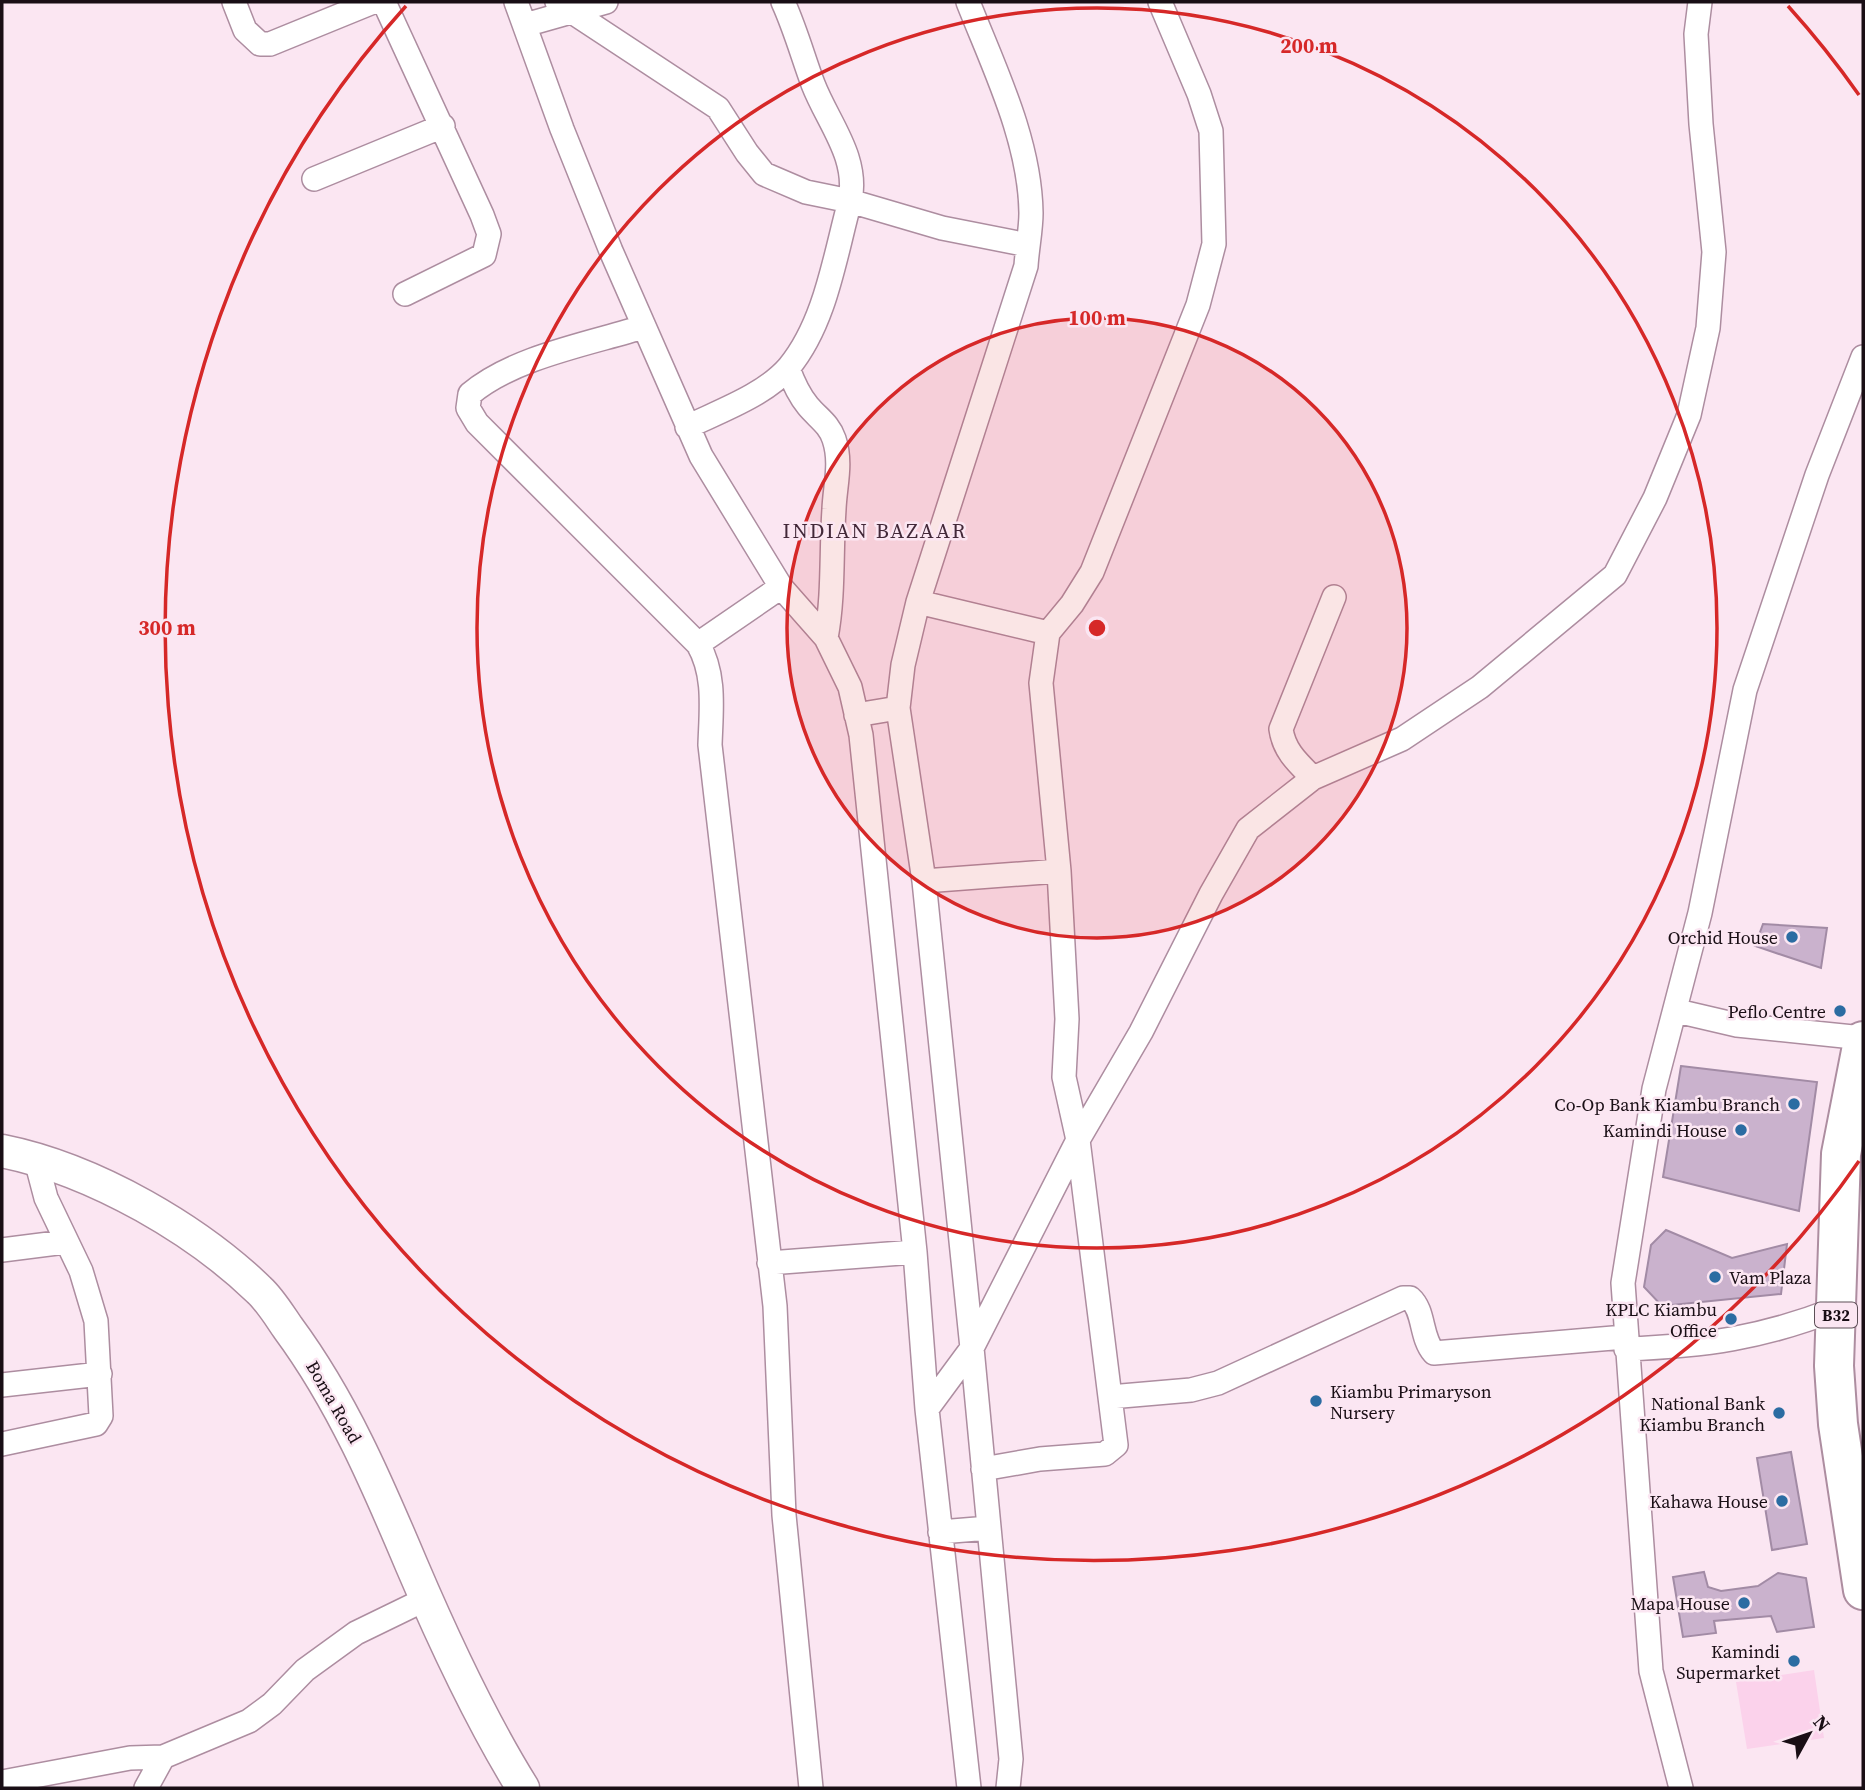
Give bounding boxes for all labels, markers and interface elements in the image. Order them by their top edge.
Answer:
text: 200 m [1280,31,1338,60]
text: 100 m [1068,303,1126,332]
district label: INDIAN BAZAAR [783,516,967,545]
text: 300 m [138,613,196,642]
centre of rings [1085,616,1109,640]
place label: Orchid House [1668,925,1778,950]
marker: Orchid House [1784,929,1800,945]
place label: Peflo Centre [1728,999,1826,1024]
marker: Peflo Centre [1832,1003,1848,1019]
place label: Co-Op Bank Kiambu Branch [1554,1092,1780,1117]
marker: Co-Op Bank Kiambu Branch [1786,1096,1802,1112]
place label: Kamindi House [1603,1118,1727,1143]
marker: Kamindi House [1733,1122,1749,1138]
place label: Vam Plaza [1729,1265,1812,1290]
marker: Vam Plaza [1707,1269,1723,1285]
place label: KPLC Kiambu Office [1605,1297,1717,1343]
road number: B32 [1815,1302,1857,1328]
marker: KPLC Kiambu Office [1723,1311,1739,1327]
street label: Boma Road [300,1356,368,1448]
place label: Kiambu Primaryson Nursery [1330,1379,1492,1425]
place label: National Bank Kiambu Branch [1639,1391,1765,1437]
marker: Kiambu Primaryson Nursery [1308,1393,1324,1409]
marker: National Bank Kiambu Branch [1771,1405,1787,1421]
place label: Kahawa House [1650,1489,1768,1514]
marker: Kahawa House [1774,1493,1790,1509]
place label: Mapa House [1630,1591,1730,1616]
marker: Mapa House [1736,1595,1752,1611]
place label: Kamindi Supermarket [1676,1639,1780,1685]
marker: Kamindi Supermarket [1786,1653,1802,1669]
north arrow [1774,1699,1844,1769]
text: N [1808,1709,1837,1737]

